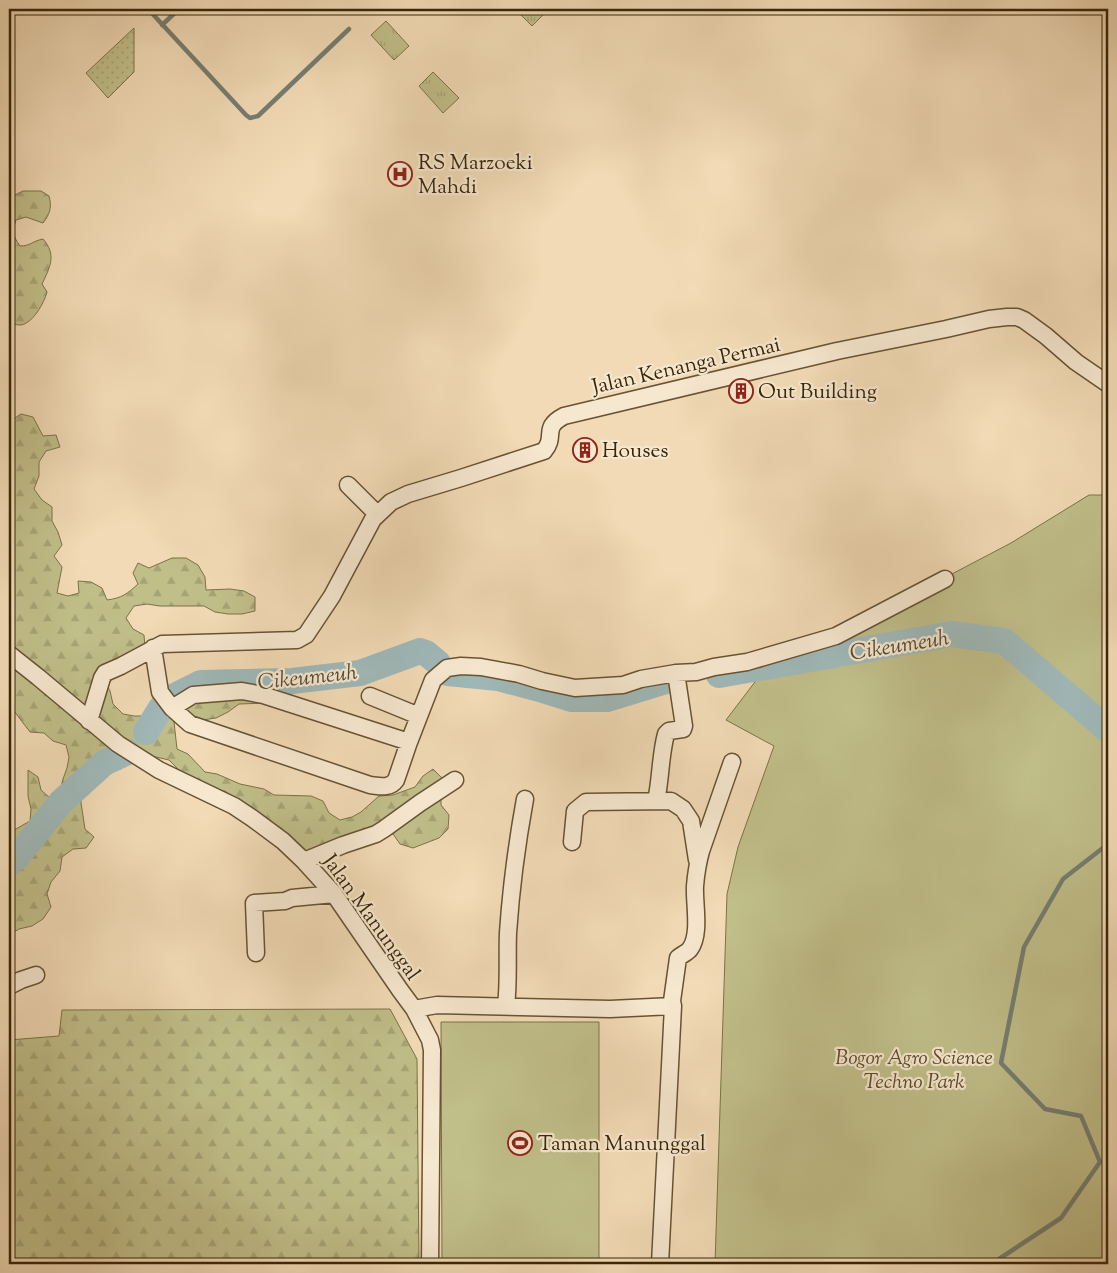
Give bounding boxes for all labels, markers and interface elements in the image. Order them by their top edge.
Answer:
place label: RS Marzoeki Mahdi [418,149,533,203]
hospital icon: RS Marzoeki Mahdi [387,161,413,187]
street label: Jalan Kenanga Permai [588,331,784,403]
building icon: Out Building [728,378,754,404]
place label: Out Building [758,378,877,408]
building icon: Houses [572,437,598,463]
place label: Houses [602,437,669,467]
water label: Cikeumeuh [848,623,952,671]
water label: Cikeumeuh [256,658,359,700]
street label: Jalan Manunggal [314,848,427,988]
park label: Bogor Agro Science Techno Park [835,1044,993,1098]
sports icon: Taman Manunggal [507,1130,533,1156]
place label: Taman Manunggal [538,1130,706,1160]

